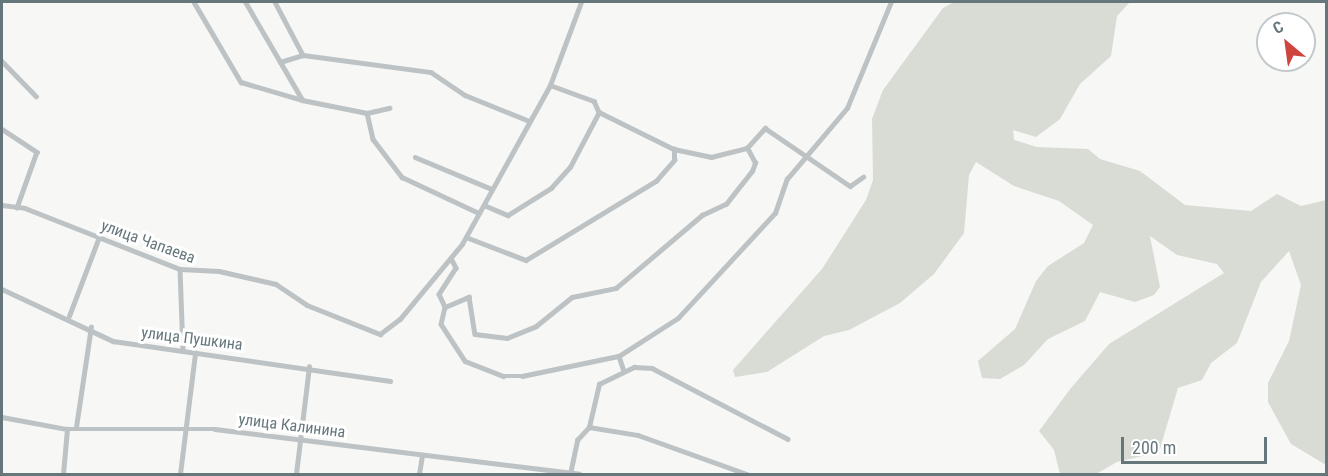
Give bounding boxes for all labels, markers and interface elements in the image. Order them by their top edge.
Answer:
north arrow [1256,12,1316,72]
text: С [1269,17,1287,38]
street label: улица Чапаева [98,216,198,268]
street label: улица Пушкина [140,323,244,355]
street label: улица Калинина [238,410,346,442]
scale bar [1124,425,1270,463]
text: 200 m [1132,437,1176,458]

